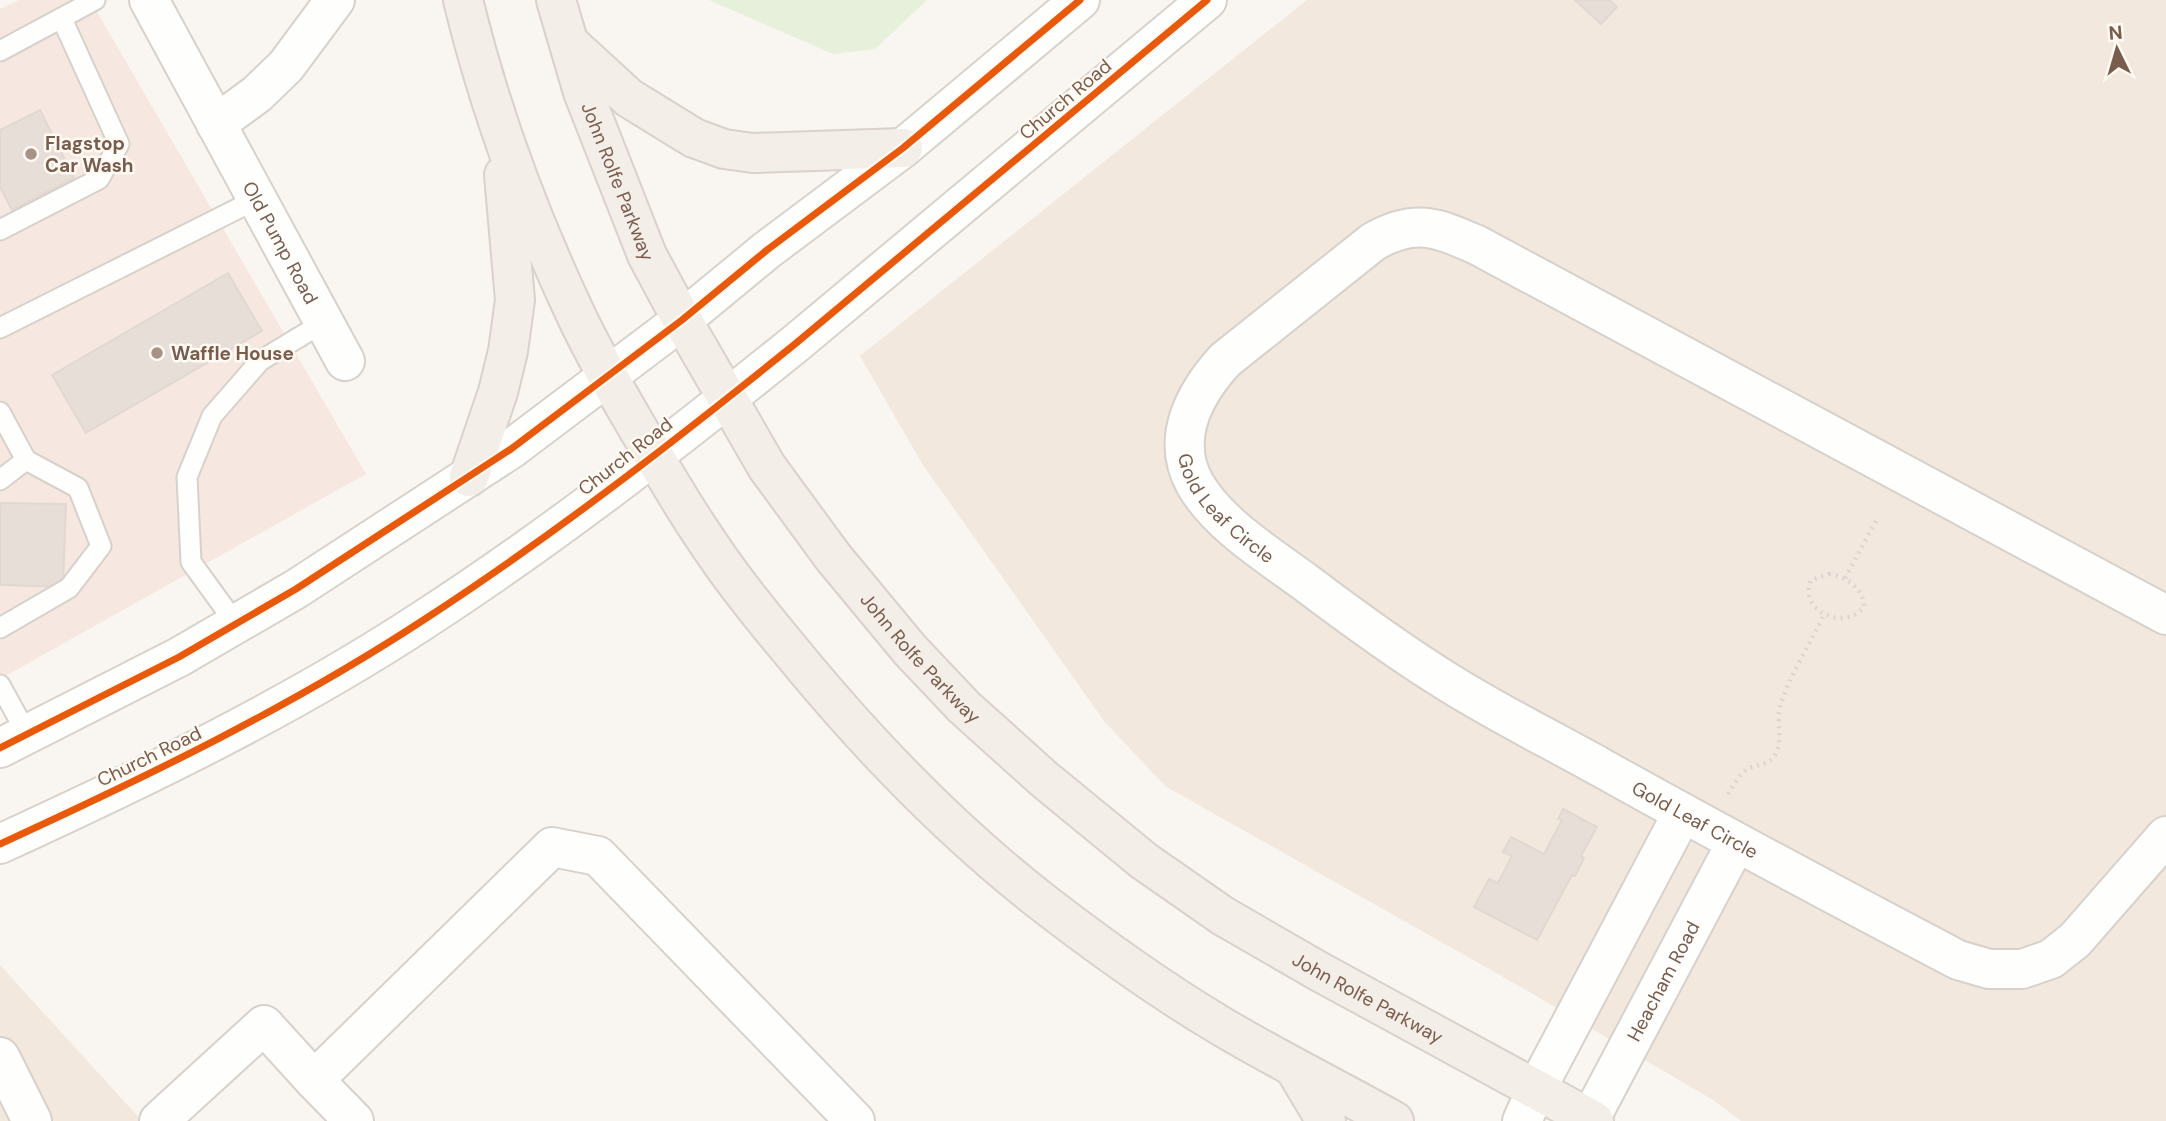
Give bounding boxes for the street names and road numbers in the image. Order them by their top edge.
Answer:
street label: Church Road [1014,53,1117,145]
street label: John Rolfe Parkway [575,99,660,265]
street label: Old Pump Road [237,177,324,309]
street label: Church Road [573,412,678,501]
street label: Gold Leaf Circle [1172,451,1279,569]
street label: John Rolfe Parkway [855,588,986,729]
street label: Church Road [93,720,206,792]
street label: Gold Leaf Circle [1627,775,1762,864]
street label: Heacham Road [1621,917,1705,1046]
street label: John Rolfe Parkway [1288,947,1448,1050]

